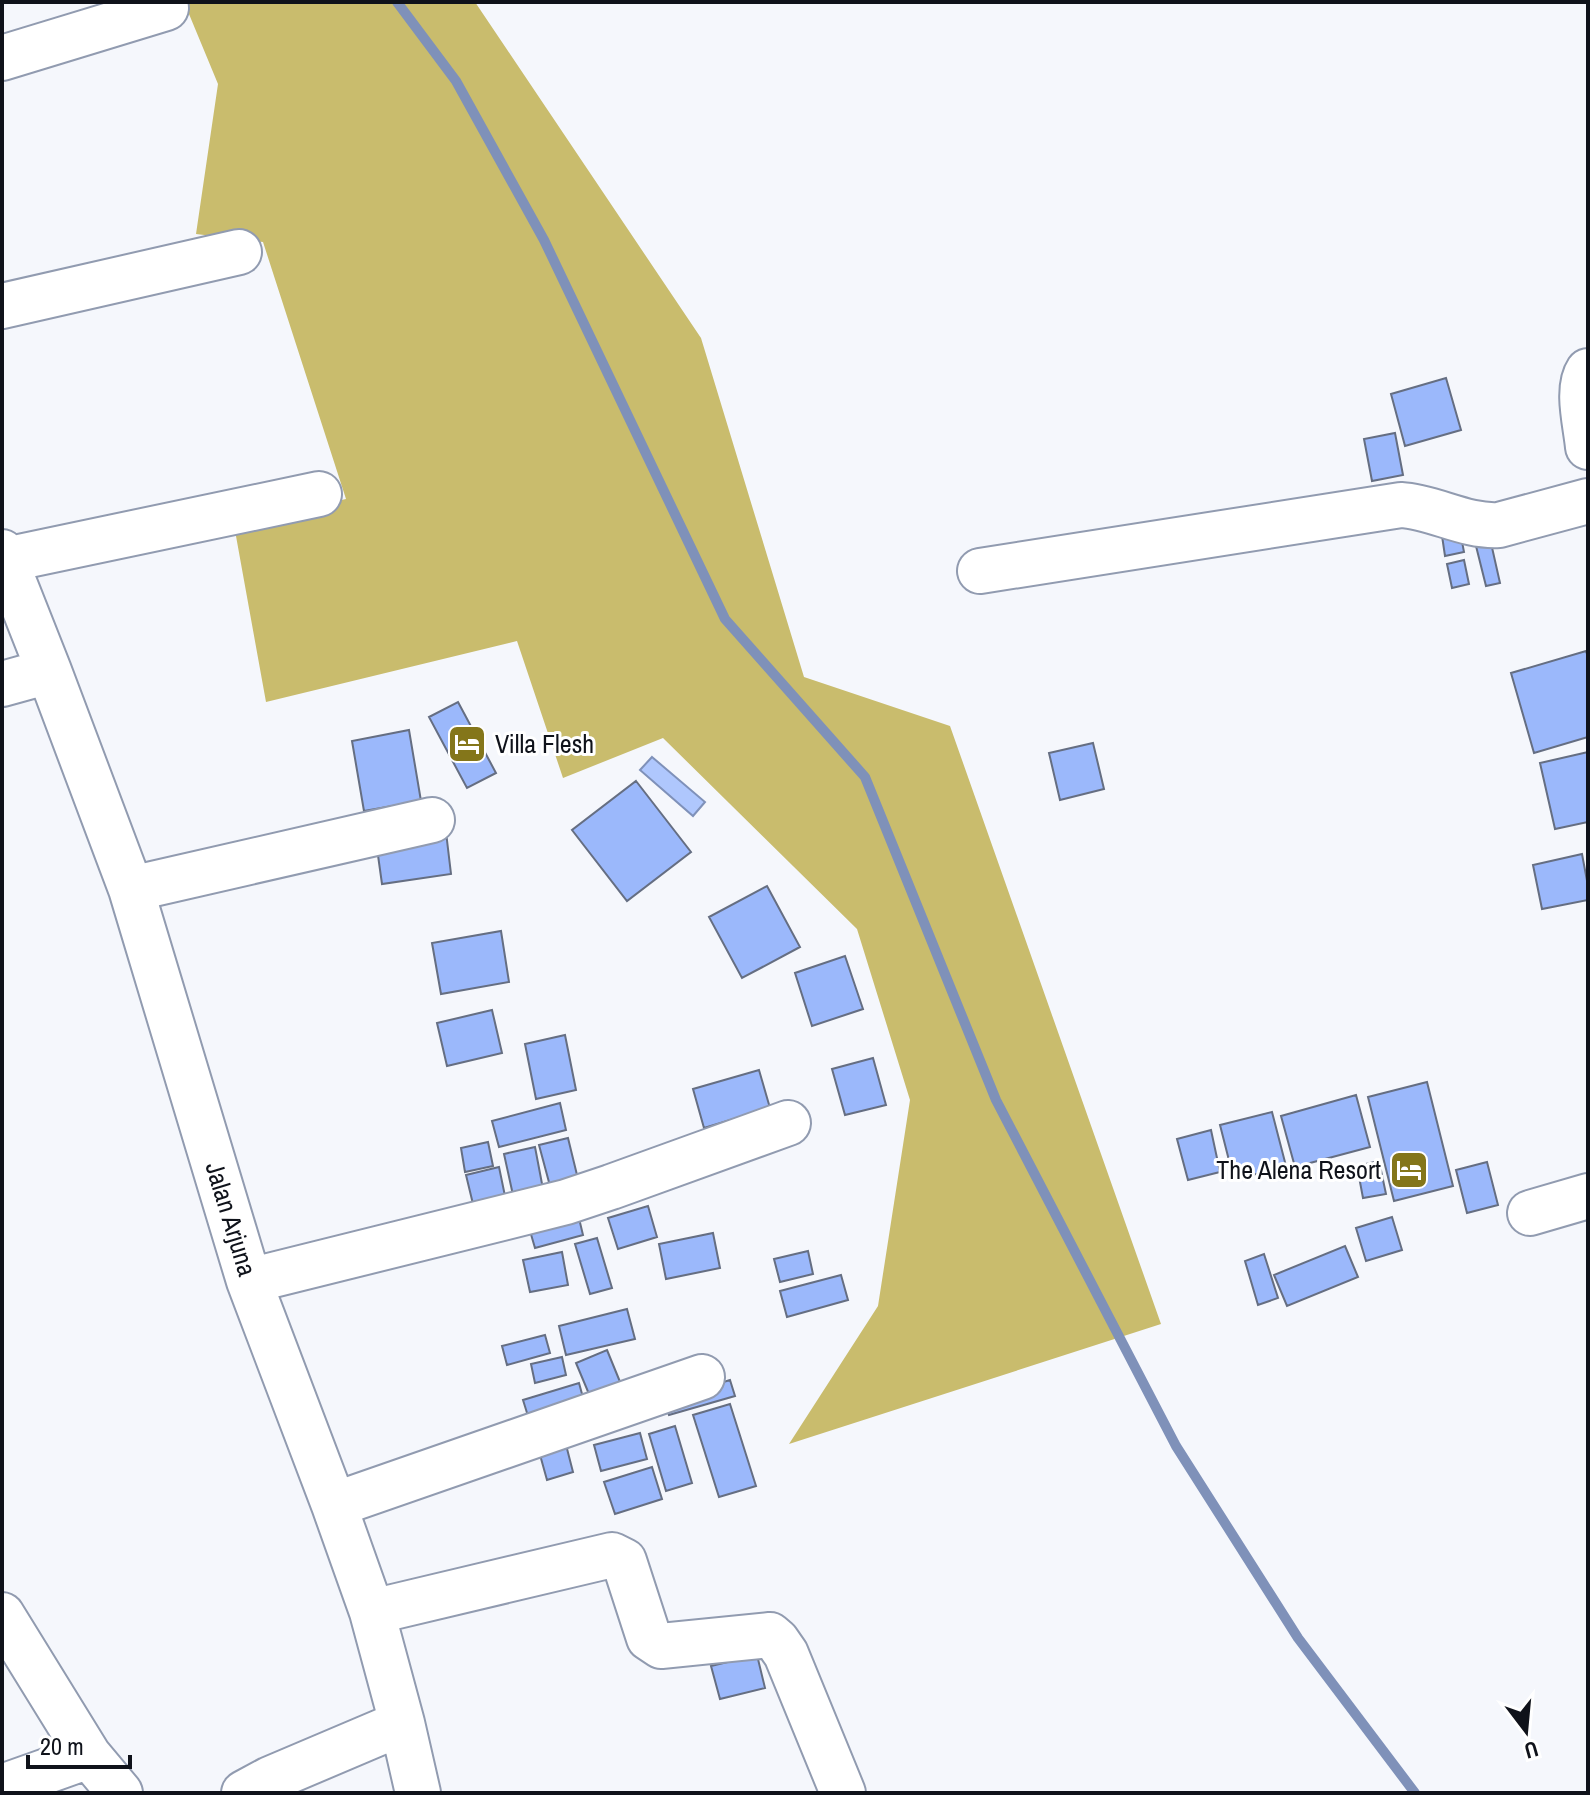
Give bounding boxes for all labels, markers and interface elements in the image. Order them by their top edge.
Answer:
hotel icon: Villa Flesh [446,723,488,765]
place label: Villa Flesh [495,726,594,761]
hotel icon: The Alena Resort [1388,1149,1430,1191]
place label: The Alena Resort [1216,1152,1381,1187]
street label: Jalan Arjuna [198,1158,265,1280]
north arrow [1486,1691,1566,1771]
scale bar [28,1719,130,1769]
text: 20 m [40,1730,84,1762]
text: U [1521,1734,1542,1766]

